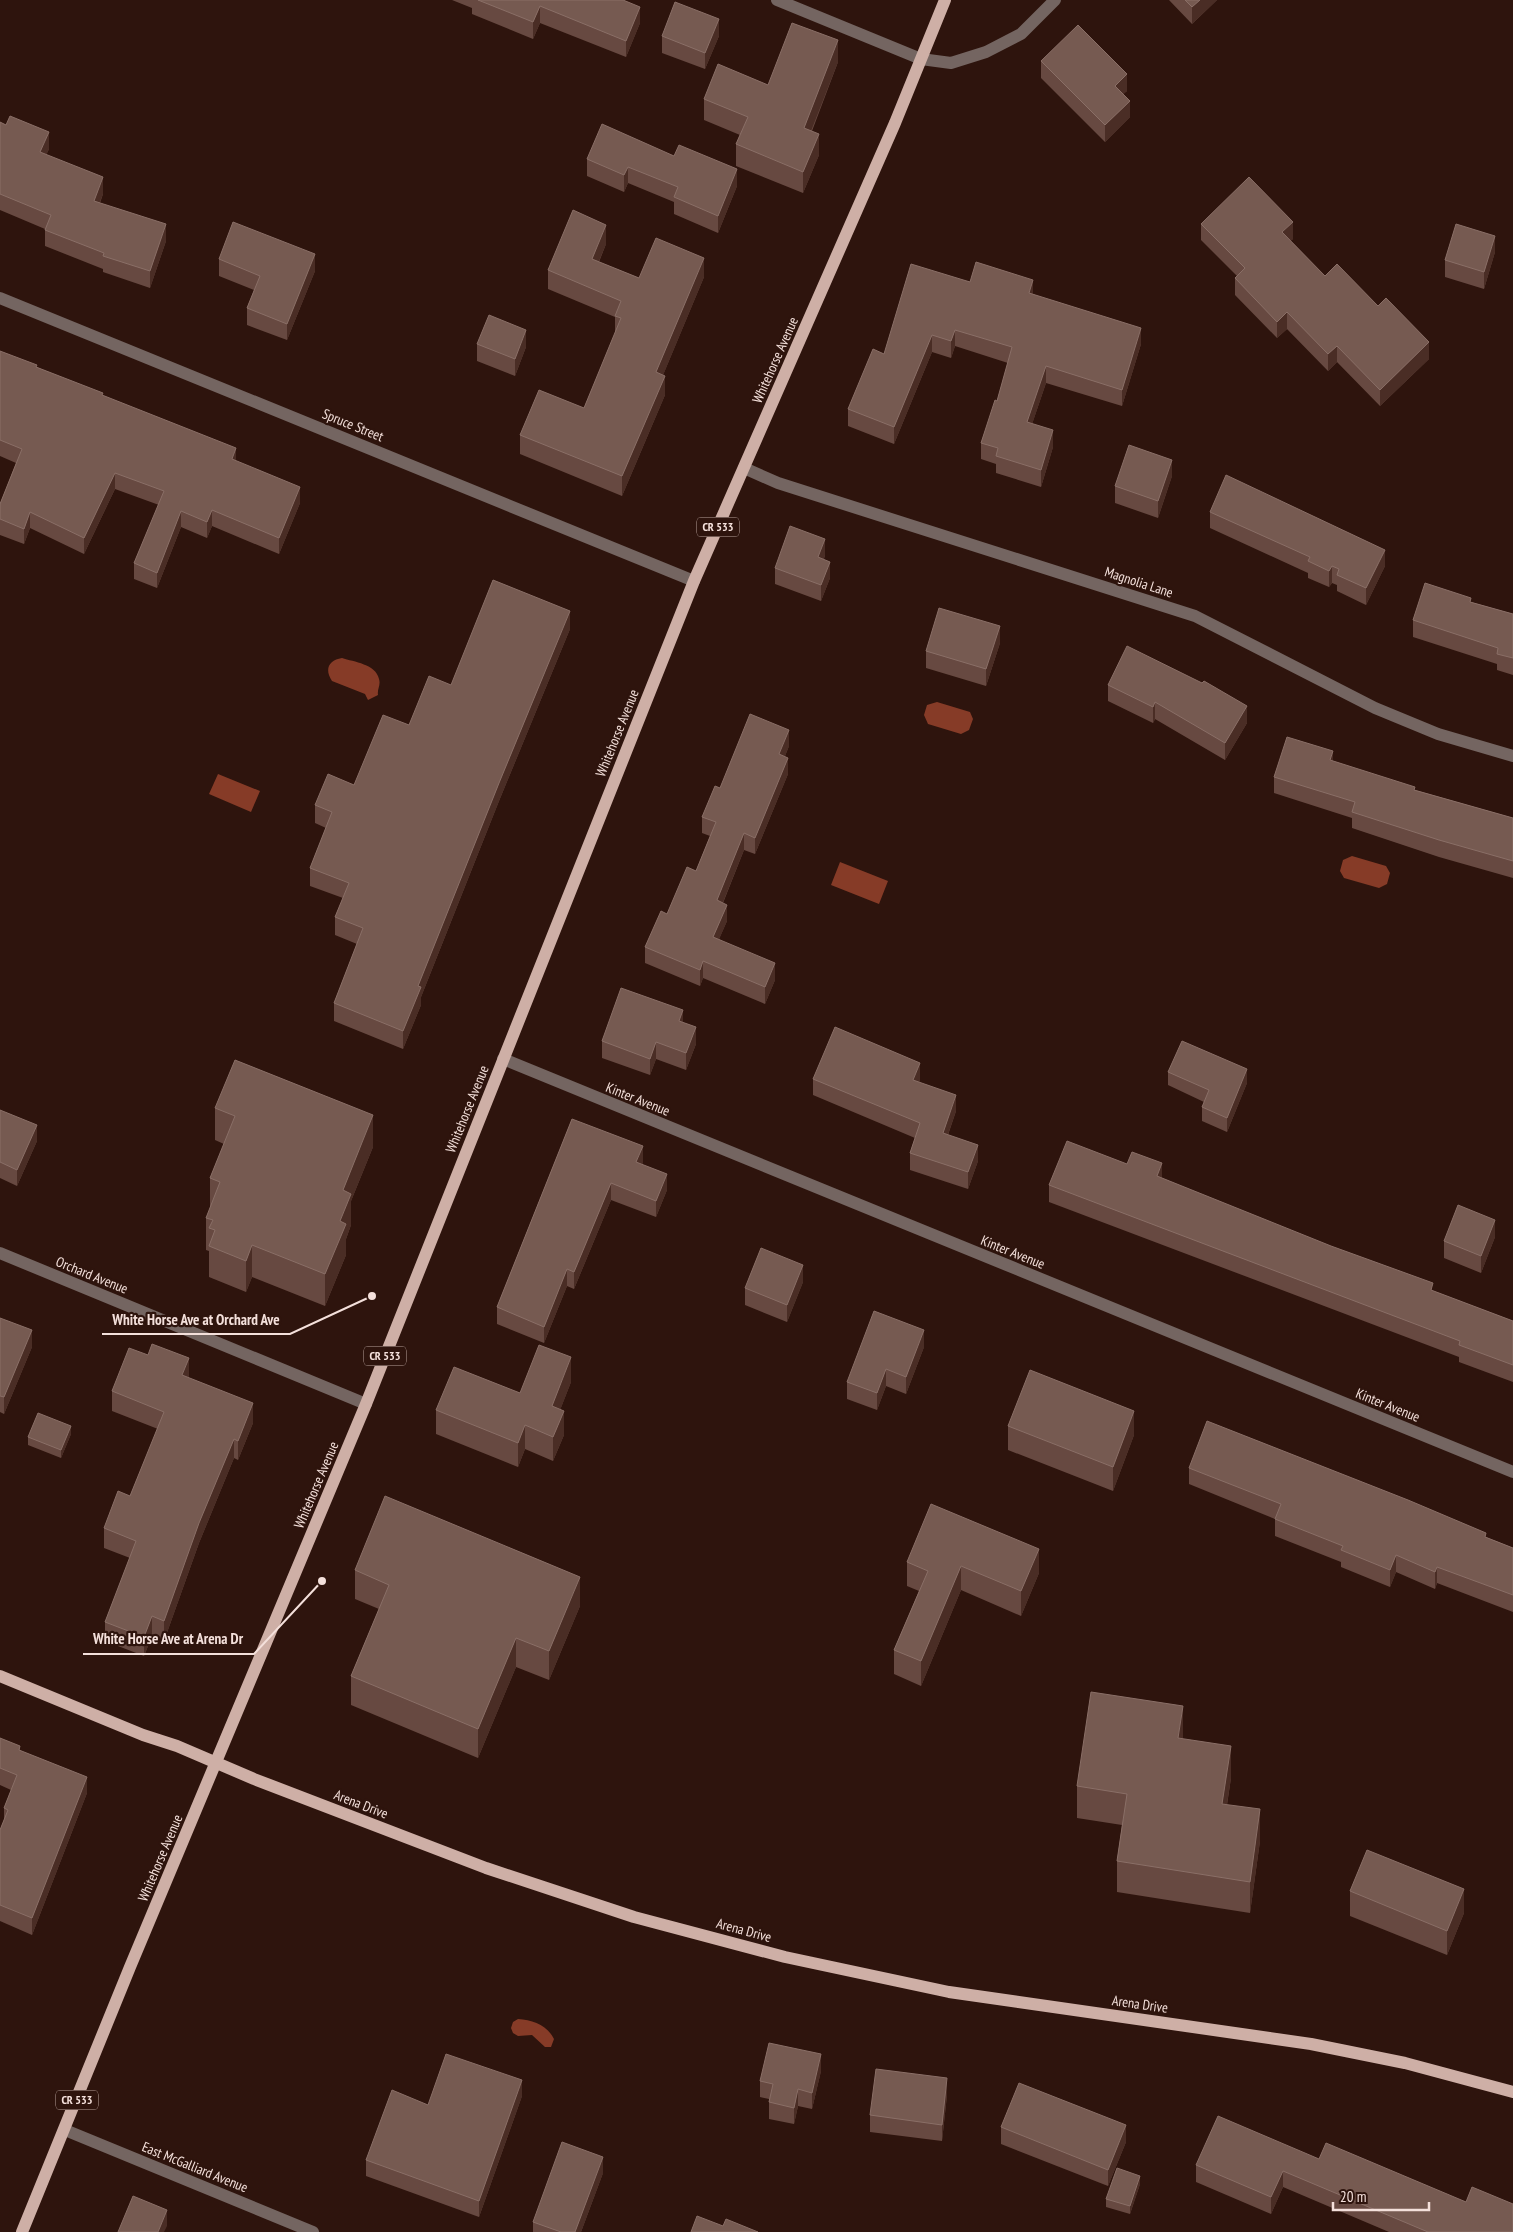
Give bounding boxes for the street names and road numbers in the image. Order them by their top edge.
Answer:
street label: Whitehorse Avenue [748,314,802,406]
street label: Spruce Street [320,405,386,445]
road number: CR 533 [697,518,739,536]
street label: Magnolia Lane [1103,563,1176,602]
street label: Whitehorse Avenue [591,686,643,779]
street label: Whitehorse Avenue [441,1062,493,1155]
street label: Kinter Avenue [603,1078,673,1120]
street label: Kinter Avenue [978,1231,1048,1273]
street label: Orchard Avenue [53,1252,131,1298]
road number: CR 533 [364,1346,406,1365]
street label: Kinter Avenue [1353,1384,1423,1426]
street label: Whitehorse Avenue [290,1439,342,1531]
street label: Arena Drive [331,1785,391,1823]
street label: Whitehorse Avenue [134,1812,186,1904]
street label: Arena Drive [714,1914,774,1946]
street label: Arena Drive [1111,1991,1169,2017]
road number: CR 533 [56,2090,98,2110]
street label: East McGalliard Avenue [139,2138,251,2197]

